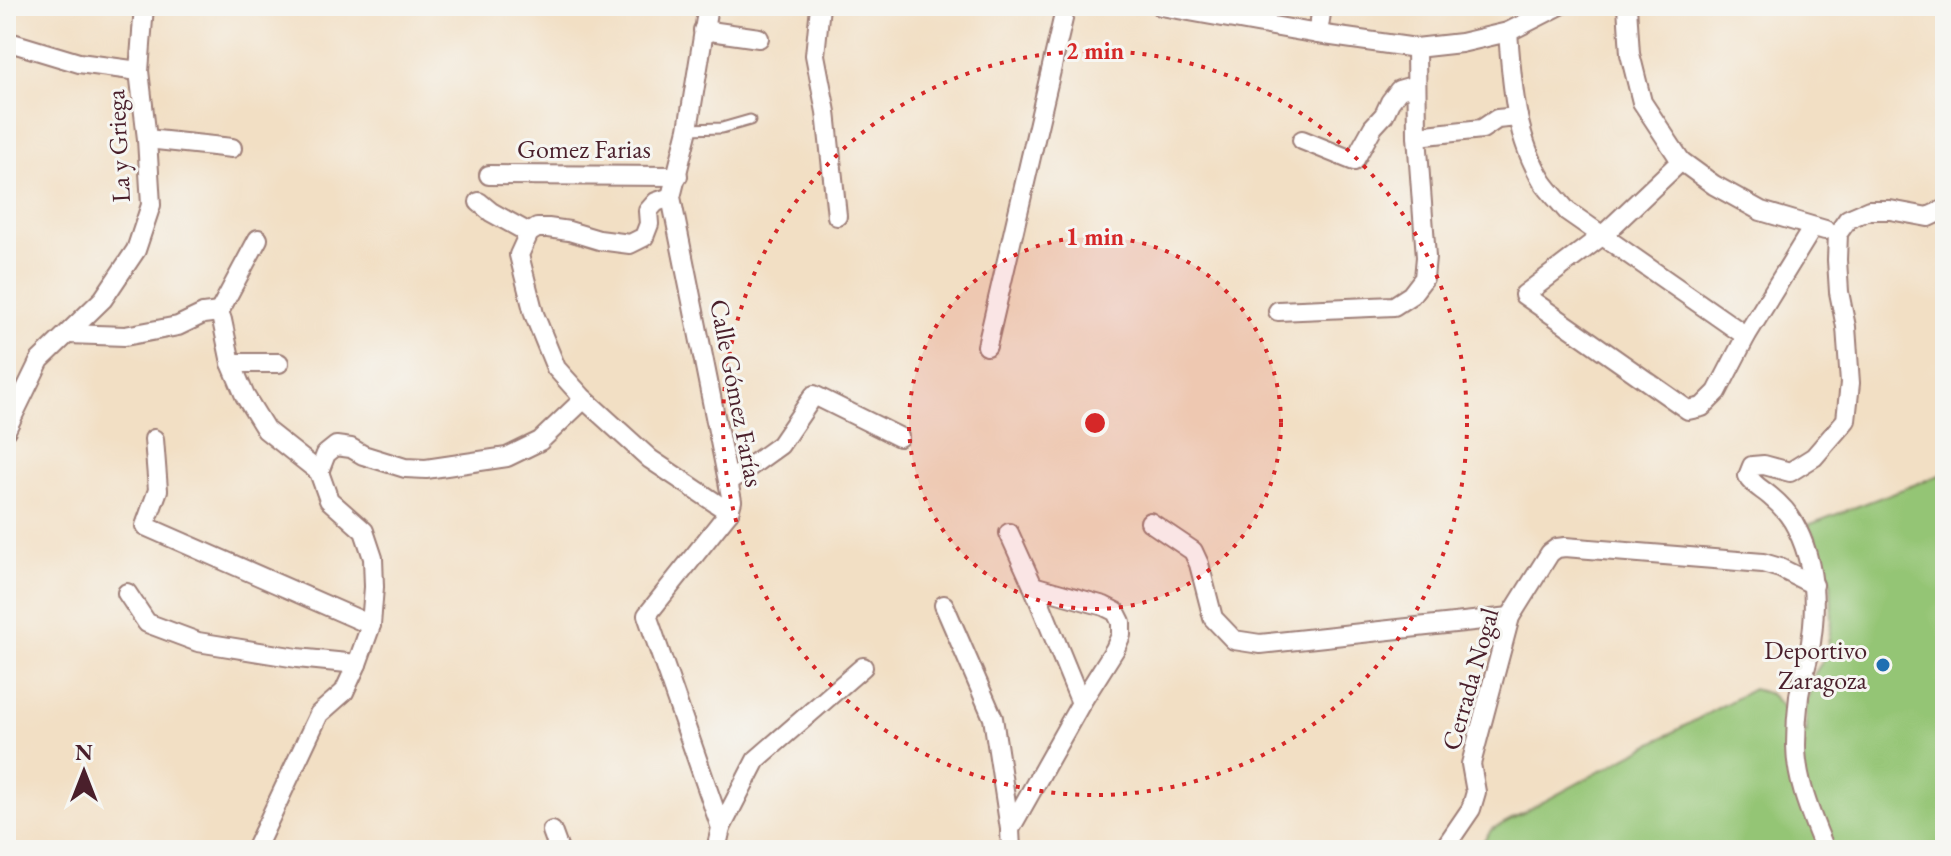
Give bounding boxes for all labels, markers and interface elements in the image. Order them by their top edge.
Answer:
text: 2 min [1066,35,1125,66]
street label: La y Griega [98,88,138,203]
street label: Gomez Farias [517,132,651,166]
text: 1 min [1066,221,1125,252]
street label: Calle Gómez Farías [702,296,772,490]
centre of rings [1081,409,1109,437]
street label: Cerrada Nogal [1433,604,1507,754]
place label: Deportivo Zaragoza [1764,633,1868,697]
marker: Deportivo Zaragoza [1874,656,1892,674]
north arrow [44,732,124,812]
text: N [75,738,93,767]

